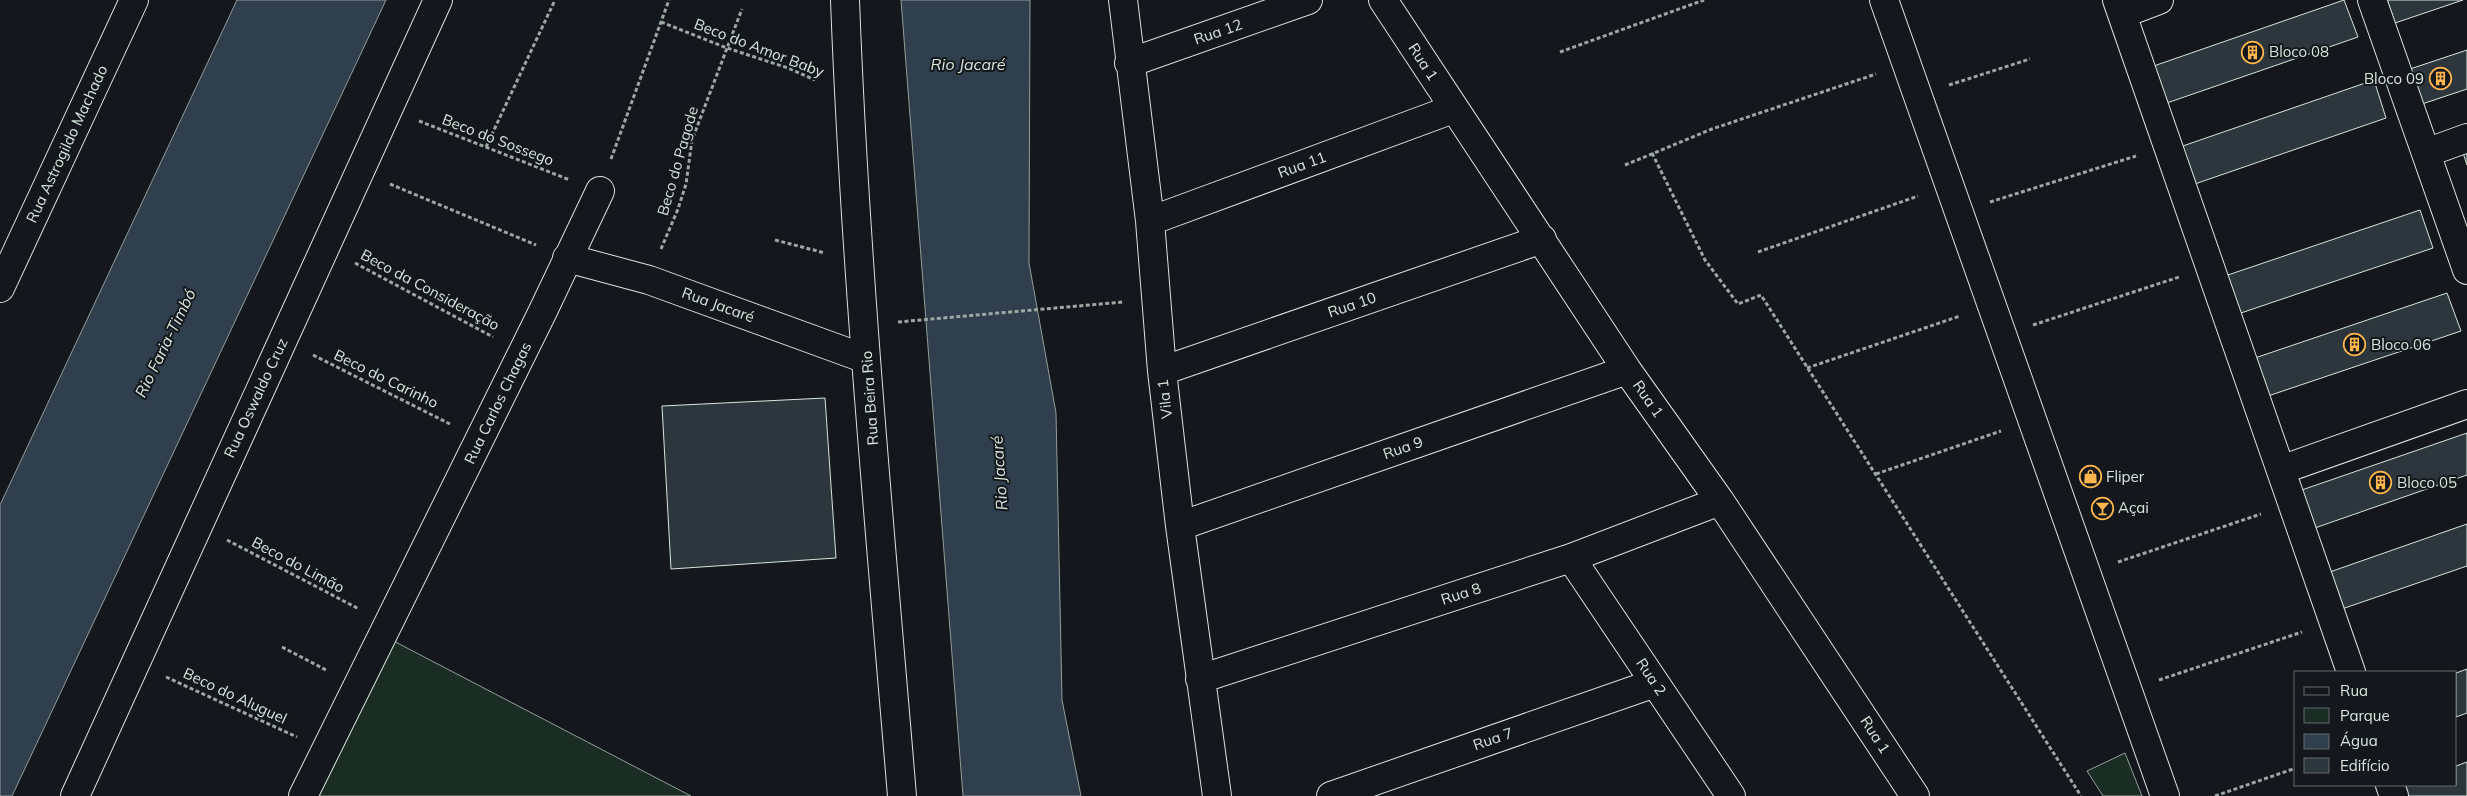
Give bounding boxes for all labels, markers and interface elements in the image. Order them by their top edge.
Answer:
street label: Beco do Amor Baby [691,14,827,81]
street label: Rua 12 [1191,14,1245,49]
street label: Rua 1 [1404,39,1443,84]
building icon: Bloco 08 [2241,40,2265,64]
place label: Bloco 08 [2269,42,2329,61]
water label: Rio Jacaré [931,54,1006,74]
street label: Rua Astrogildo Machado [22,62,111,226]
building icon: Bloco 09 [2428,67,2452,91]
place label: Bloco 09 [2364,69,2424,88]
street label: Beco do Pagode [653,104,702,218]
street label: Beco do Sossego [440,109,557,170]
street label: Rua 11 [1275,147,1329,182]
street label: Beco da Consideração [357,245,503,334]
street label: Rua Jacaré [679,283,757,326]
water label: Rio Faria-Timbó [130,286,200,400]
street label: Rua 10 [1325,287,1379,322]
building icon: Bloco 06 [2343,333,2367,357]
street label: Rua Oswaldo Cruz [219,335,292,461]
place label: Bloco 06 [2371,335,2431,354]
street label: Rua Carlos Chagas [460,339,535,467]
street label: Beco do Carinho [331,345,442,412]
street label: Rua Beira Rio [857,350,882,446]
street label: Rua 1 [1629,376,1668,421]
street label: Vila 1 [1153,378,1176,420]
street label: Rua 9 [1380,432,1425,463]
water label: Rio Jacaré [986,435,1012,511]
shop icon: Fliper [2078,465,2102,489]
place label: Fliper [2106,467,2145,486]
building icon: Bloco 05 [2369,471,2393,495]
place label: Bloco 05 [2397,473,2457,492]
bar icon: Açai [2090,496,2114,520]
place label: Açai [2118,498,2149,517]
street label: Beco do Limão [249,532,348,597]
street label: Rua 8 [1438,578,1483,609]
street label: Rua 2 [1632,654,1671,699]
street label: Beco do Aluguel [180,663,290,728]
legend [2294,671,2457,786]
text: Rua [2340,681,2368,700]
text: Parque [2340,706,2390,725]
street label: Rua 1 [1856,712,1895,757]
street label: Rua 7 [1470,723,1515,754]
text: Água [2340,731,2378,750]
text: Edifício [2340,756,2390,775]

